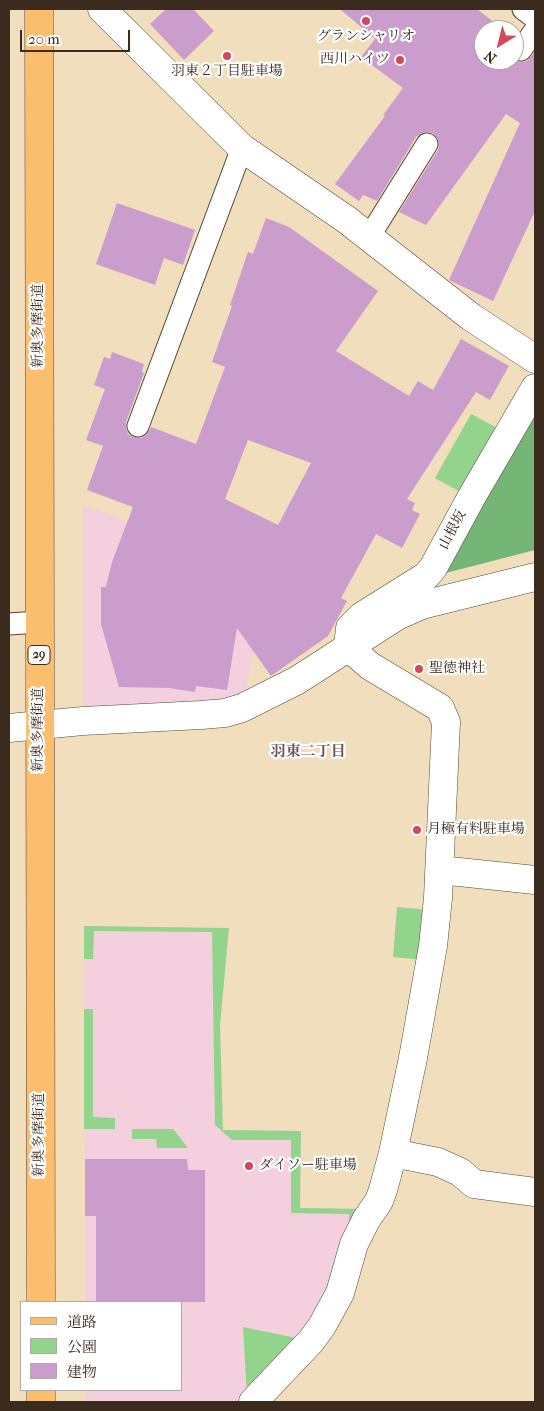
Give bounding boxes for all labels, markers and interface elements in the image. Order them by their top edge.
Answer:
marker: グランシャリオ [360,15,372,27]
scale bar [22,20,132,52]
north arrow [474,20,524,70]
place label: グランシャリオ [317,29,415,45]
text: 20 m [28,30,60,48]
text: N [481,47,500,67]
marker: 羽東２丁目駐車場 [221,50,233,62]
place label: 西川ハイツ [320,52,390,68]
marker: 西川ハイツ [394,54,406,66]
place label: 羽東２丁目駐車場 [171,64,283,80]
street label: 新奥多摩街道 [31,284,47,368]
street label: 山根坂 [436,508,470,552]
road number: 29 [28,646,50,664]
place label: 聖徳神社 [429,661,485,677]
marker: 聖徳神社 [413,663,425,675]
street label: 新奥多摩街道 [31,688,47,772]
district label: 羽東二丁目 [271,743,345,761]
place label: 月極有料駐車場 [427,822,525,838]
marker: 月極有料駐車場 [411,824,423,836]
street label: 新奥多摩街道 [32,1093,48,1177]
place label: ダイソー駐車場 [259,1158,357,1174]
marker: ダイソー駐車場 [243,1160,255,1172]
legend [20,1301,182,1391]
text: 道路 [67,1313,97,1331]
text: 公園 [67,1338,97,1356]
text: 建物 [67,1363,97,1381]

